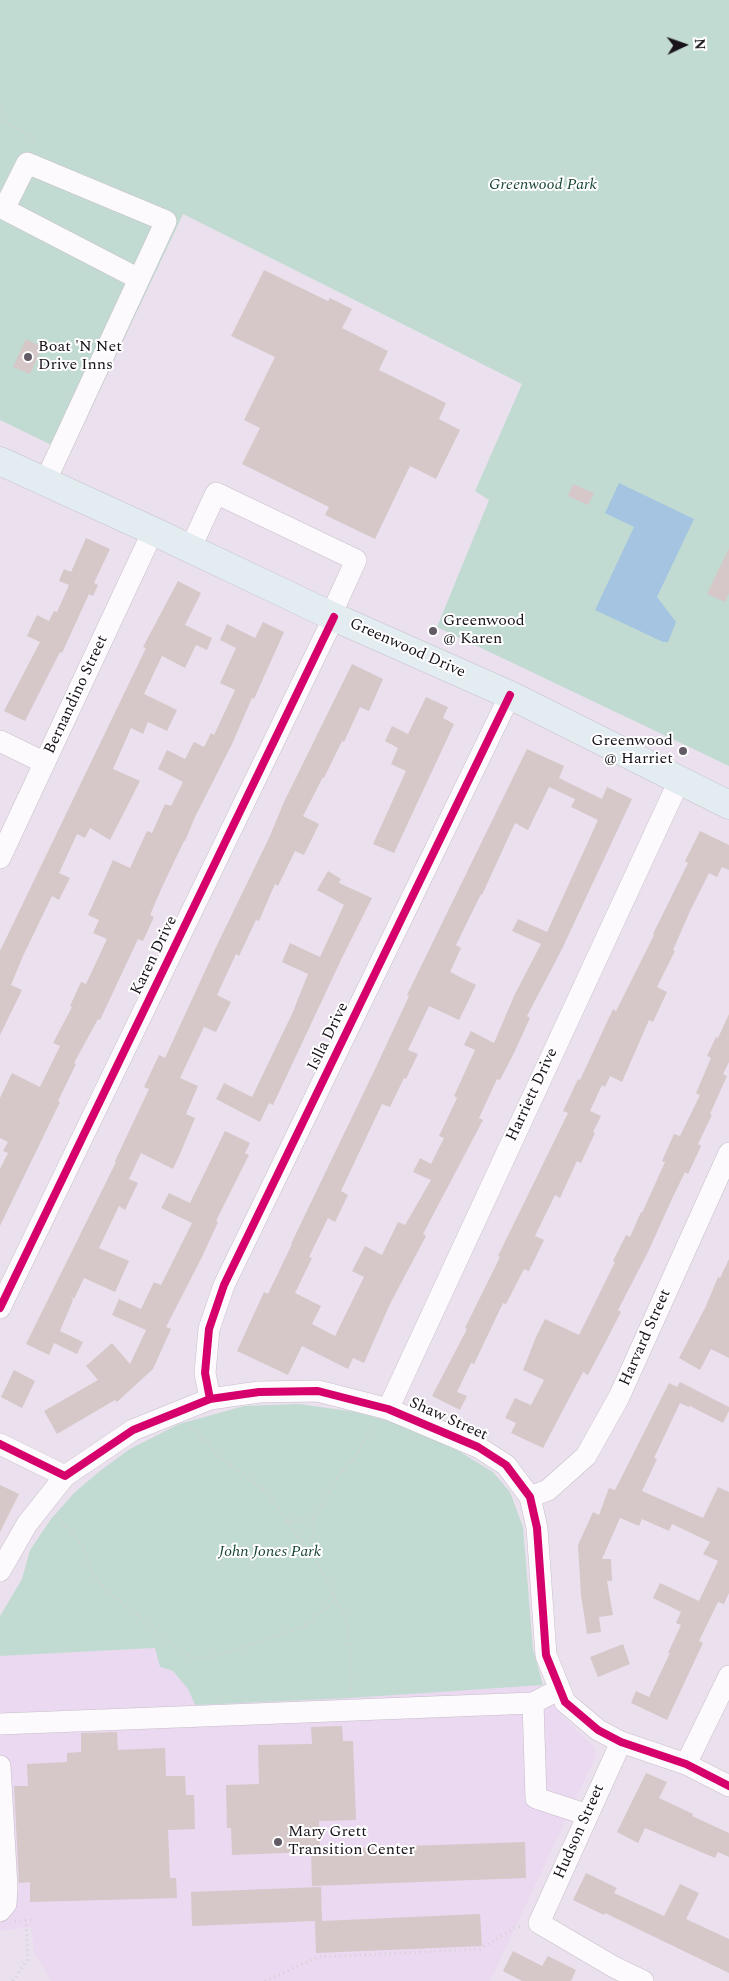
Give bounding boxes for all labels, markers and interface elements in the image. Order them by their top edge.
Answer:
north arrow [659,20,709,70]
text: N [689,38,710,50]
park label: Greenwood Park [489,176,597,196]
place label: Boat 'N Net Drive Inns [38,338,122,376]
marker: Boat 'N Net Drive Inns [22,351,34,363]
place label: Greenwood @ Karen [443,612,525,650]
street label: Greenwood Drive [346,615,468,683]
marker: Greenwood @ Karen [427,625,439,637]
street label: Bernandino Street [41,632,113,758]
place label: Greenwood @ Harriet [591,732,673,770]
marker: Greenwood @ Harriet [677,745,689,757]
street label: Karen Drive [128,913,182,999]
street label: Islla Drive [304,1000,354,1074]
street label: Harriett Drive [503,1045,563,1145]
street label: Harvard Street [616,1287,676,1389]
street label: Shaw Street [406,1394,490,1446]
park label: John Jones Park [219,1543,321,1563]
street label: Hudson Street [551,1782,609,1882]
place label: Mary Grett Transition Center [288,1823,415,1861]
marker: Mary Grett Transition Center [272,1836,284,1848]

